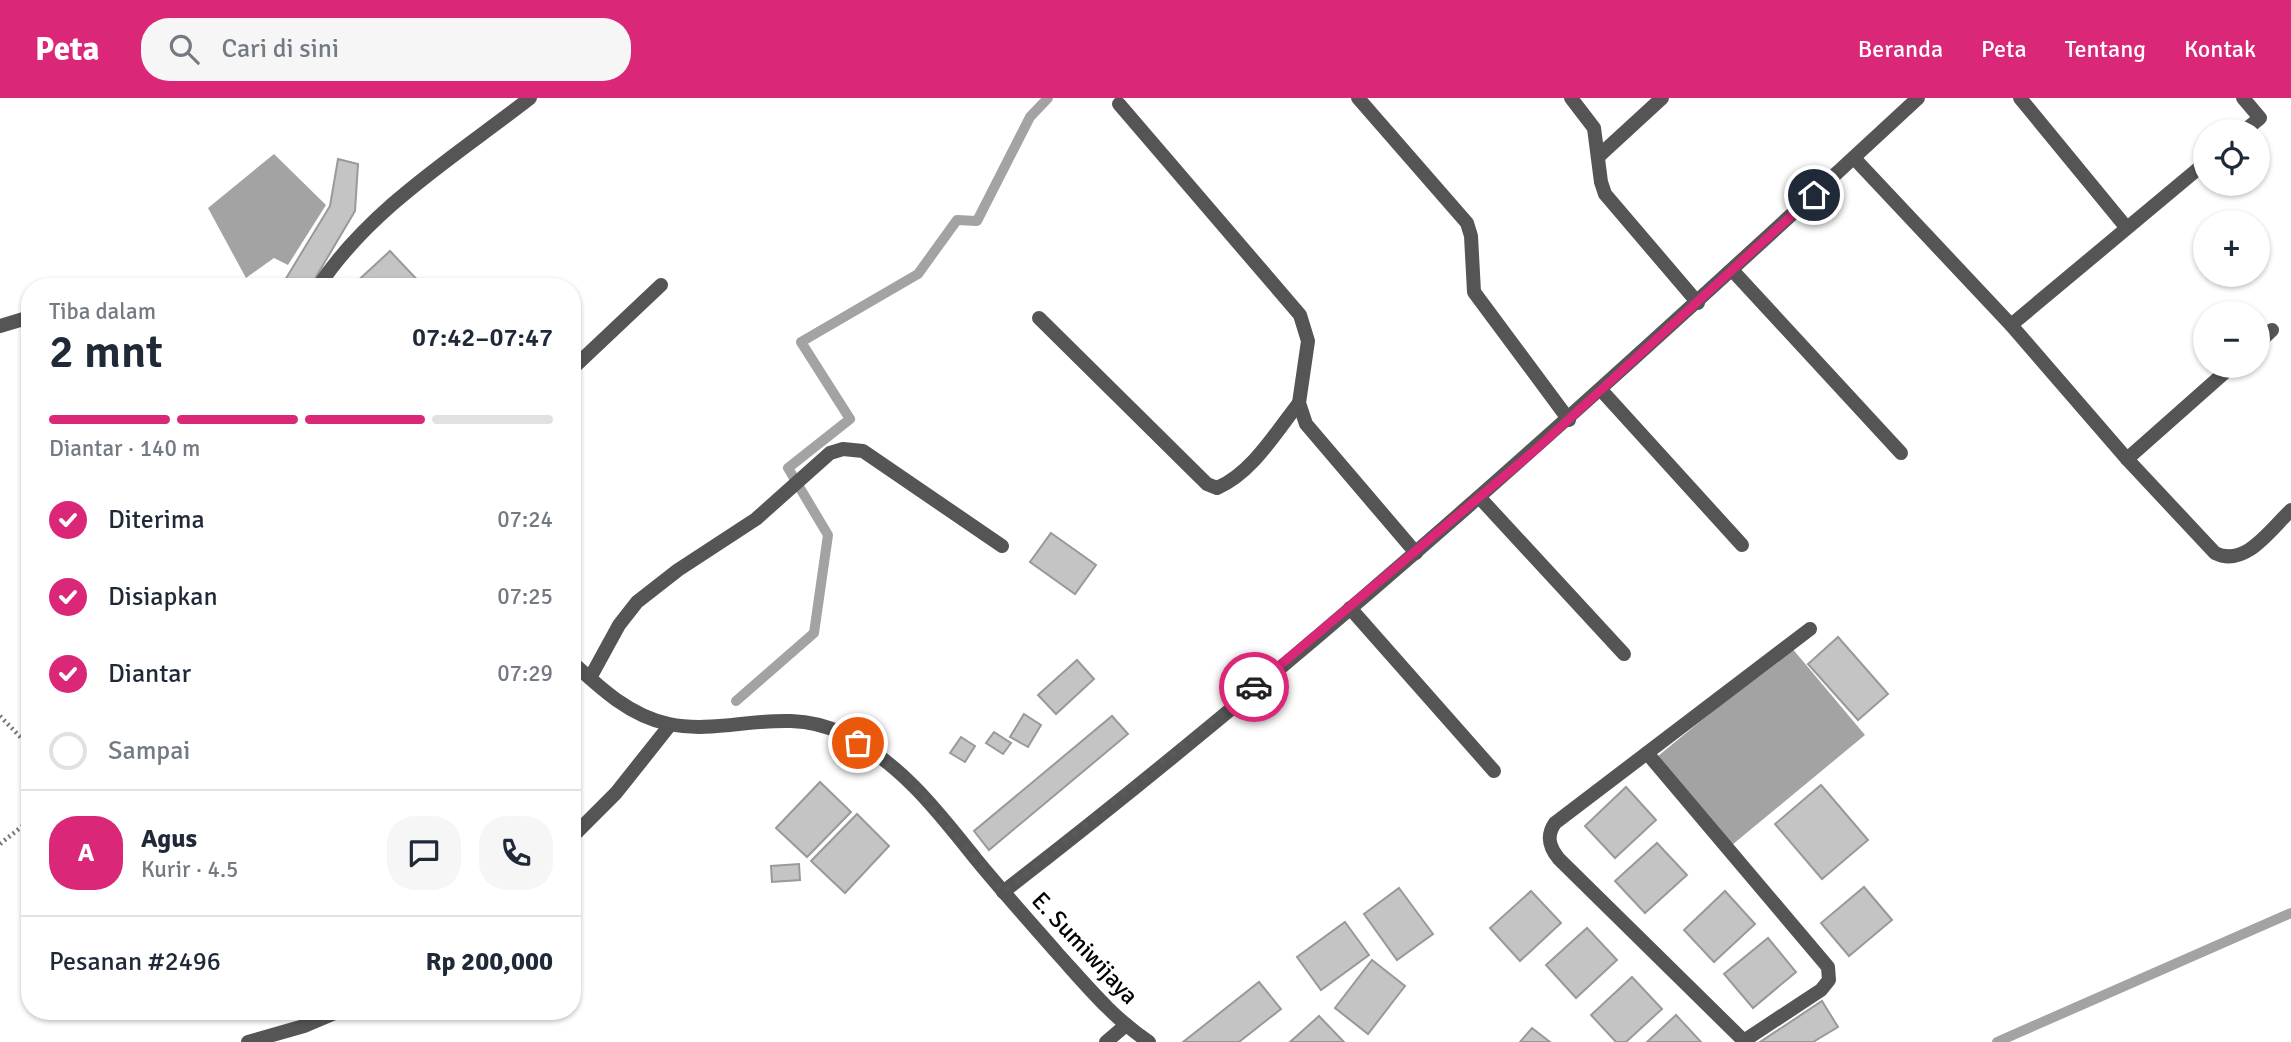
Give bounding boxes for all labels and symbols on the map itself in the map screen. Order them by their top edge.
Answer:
pin [1784,165,1844,225]
courier [1219,652,1289,722]
pin [828,713,888,773]
street label: E. Sumiwijaya [1025,886,1145,1010]

